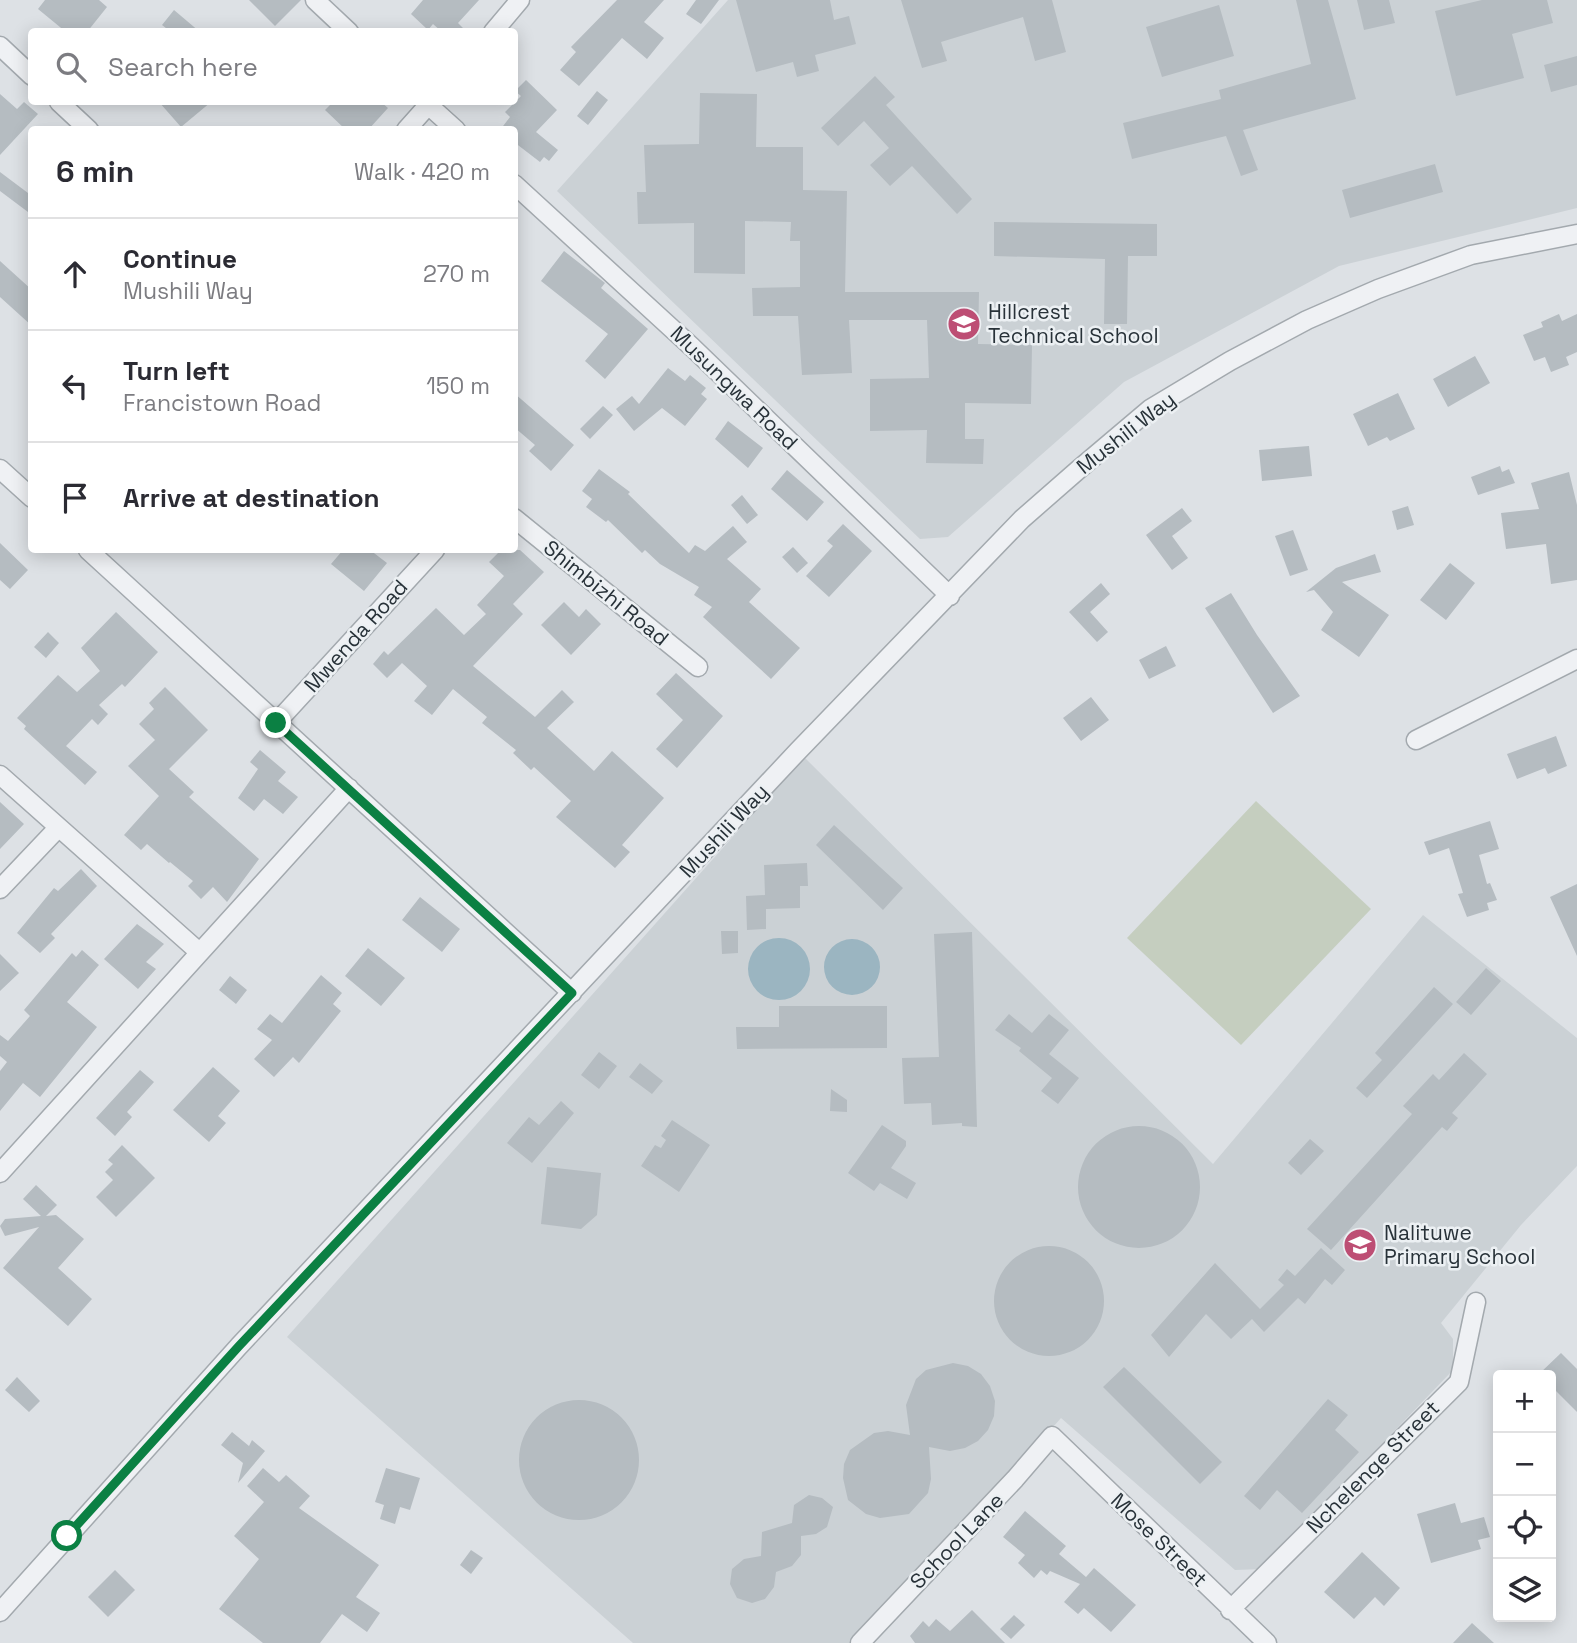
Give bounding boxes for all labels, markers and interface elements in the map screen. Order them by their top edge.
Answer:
search box [28,28,518,105]
icon: search [52,48,90,86]
text: Search here [108,50,258,84]
text: 6 min [56,152,134,191]
text: Walk · 420 m [354,157,490,187]
text: Continue [123,242,237,276]
icon: ahead [56,255,94,293]
text: 270 m [423,259,490,289]
text: Mushili Way [123,276,253,306]
place label: Hillcrest Technical School [988,298,1159,349]
school or university icon: Hillcrest Technical School [945,305,983,343]
street label: Musungwa Road [665,320,804,455]
text: Turn left [123,354,230,388]
icon: left [56,367,94,405]
text: 150 m [426,371,490,401]
street label: Mushili Way [1071,385,1181,480]
text: Francistown Road [123,388,321,418]
icon: arrive [56,479,94,517]
text: Arrive at destination [123,481,380,515]
street label: Shimbizhi Road [538,534,674,651]
street label: Mwenda Road [298,574,413,698]
route end [260,707,291,738]
street label: Mushili Way [673,778,774,883]
place label: Nalituwe Primary School [1384,1219,1535,1270]
school or university icon: Nalituwe Primary School [1341,1226,1379,1264]
map controls [1493,1370,1556,1622]
button: + [1493,1370,1556,1433]
street label: Nchelenge Street [1300,1394,1445,1539]
button: − [1493,1433,1556,1496]
street label: School Lane [904,1487,1009,1595]
street label: Mose Street [1105,1487,1213,1592]
button: locate [1493,1496,1556,1559]
route start [51,1520,82,1551]
button: layers [1493,1559,1556,1622]

